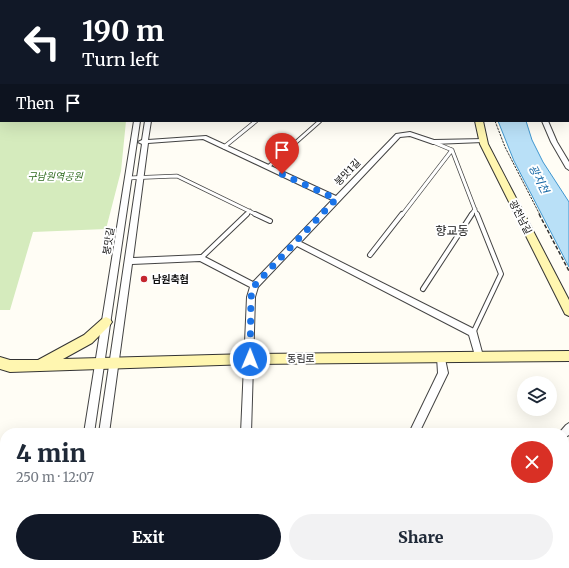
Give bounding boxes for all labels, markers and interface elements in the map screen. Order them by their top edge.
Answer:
text: 190 m [82,13,164,49]
icon: left [16,16,68,68]
text: Turn left [82,48,159,71]
icon: arrive [62,92,84,114]
text: Then [16,94,54,113]
pin [265,133,299,174]
icon: arrive [271,139,293,161]
street label: 붕맛1길 [332,156,363,188]
water label: 광치천 [526,162,553,197]
park label: 구남원역공원 [27,170,83,183]
street label: 광천남길 [506,198,535,237]
district label: 향교동 [435,223,469,238]
street label: 붕맛길 [100,226,117,256]
place label: 남원축협 [152,273,189,286]
marker: 남원축협 [139,274,149,284]
position arrow [229,338,271,380]
street label: 동림로 [287,352,315,365]
map controls [517,376,557,416]
button: layers [517,376,557,416]
text: 4 min [16,438,86,469]
button: close [511,441,553,483]
text: 250 m · 12:07 [16,469,94,486]
button: Exit [16,514,281,560]
button: Share [289,514,553,560]

